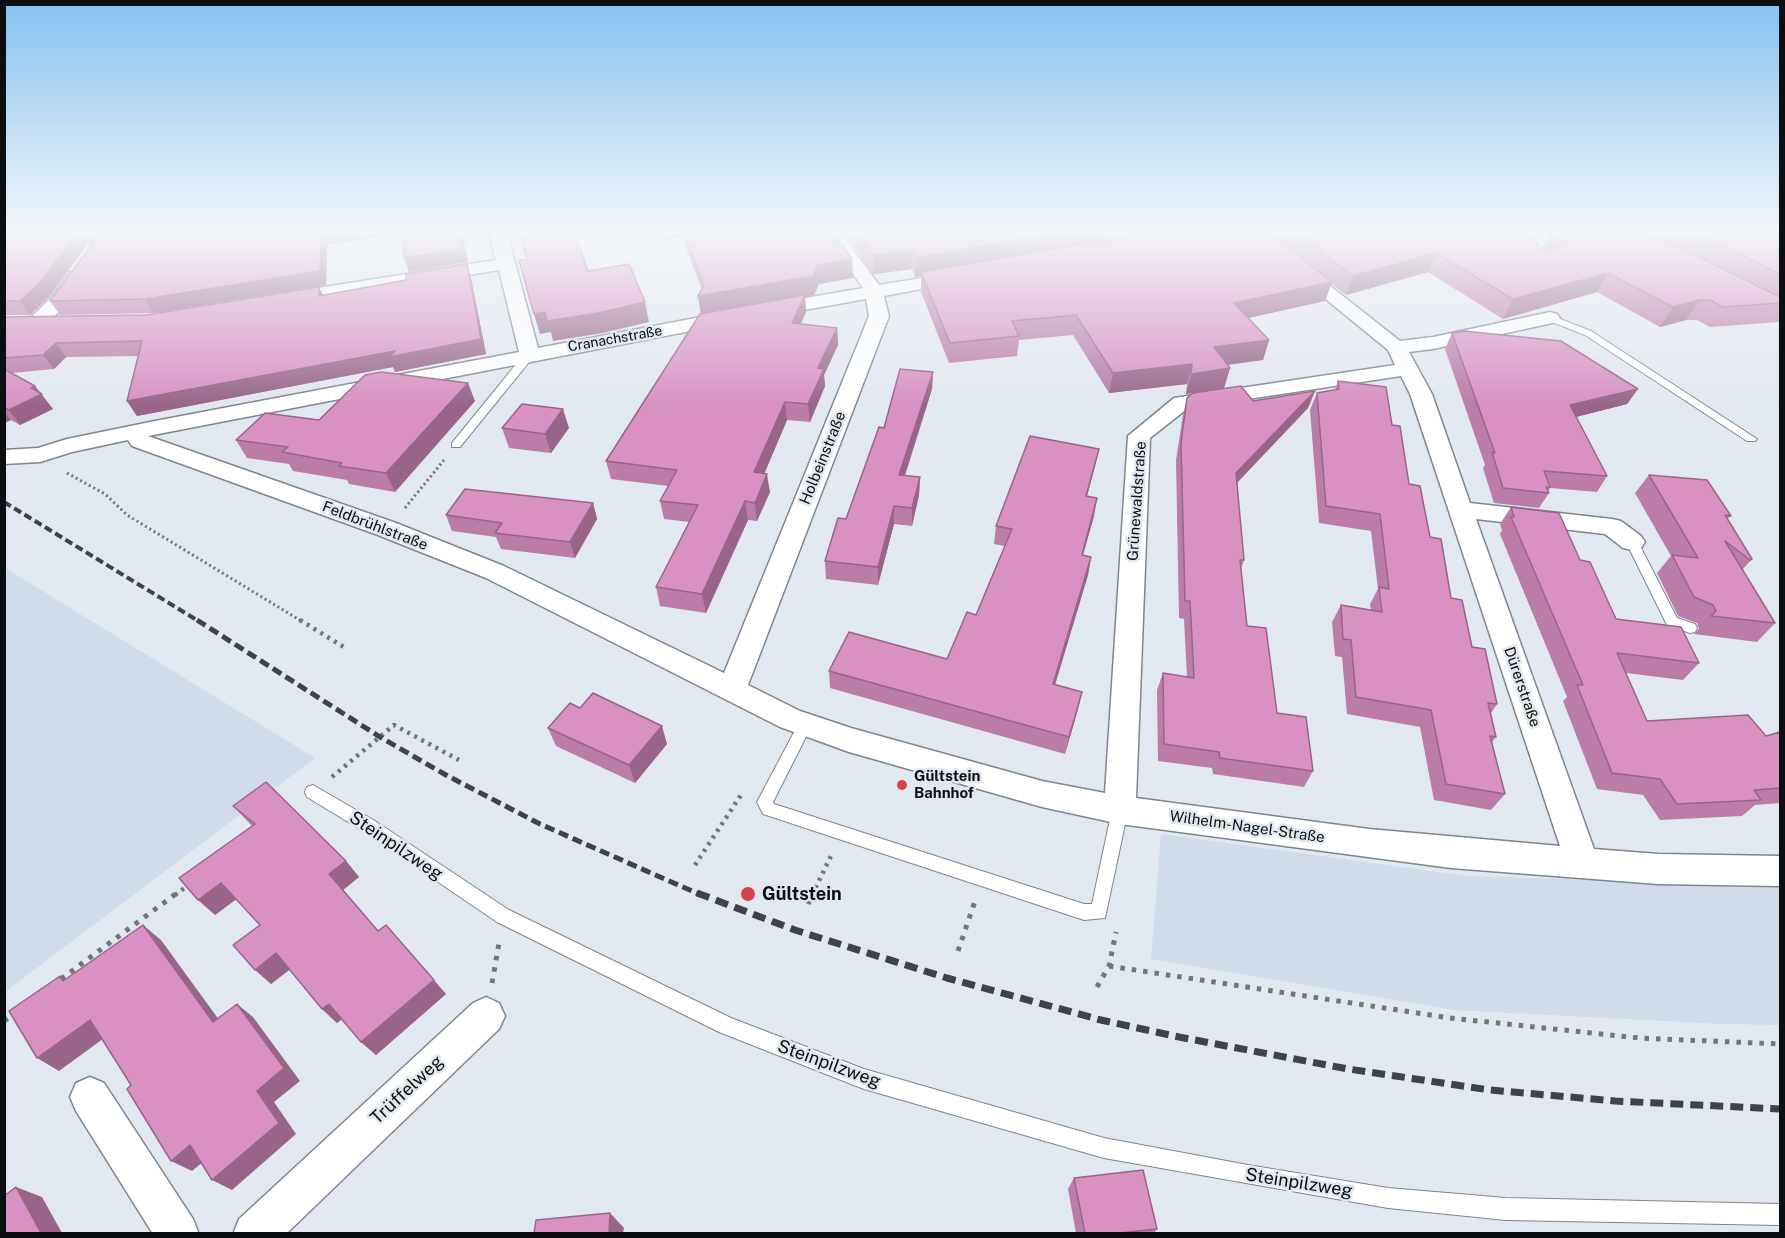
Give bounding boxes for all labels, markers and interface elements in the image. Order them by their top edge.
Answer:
street label: Cranachstraße [567,322,663,356]
street label: Holbeinstraße [796,409,850,507]
street label: Grünewaldstraße [1124,440,1150,562]
street label: Feldbrühlstraße [320,498,430,554]
street label: Dürerstraße [1500,644,1544,730]
place label: Gültstein Bahnhof [914,767,980,802]
marker: Gültstein Bahnhof [895,778,909,792]
street label: Steinpilzweg [345,807,447,885]
street label: Wilhelm-Nagel-Straße [1168,807,1326,847]
place label: Gültstein [762,883,842,905]
marker: Gültstein [739,885,757,903]
street label: Steinpilzweg [774,1035,884,1093]
street label: Trüffelweg [366,1051,448,1129]
street label: Steinpilzweg [1244,1164,1354,1202]

